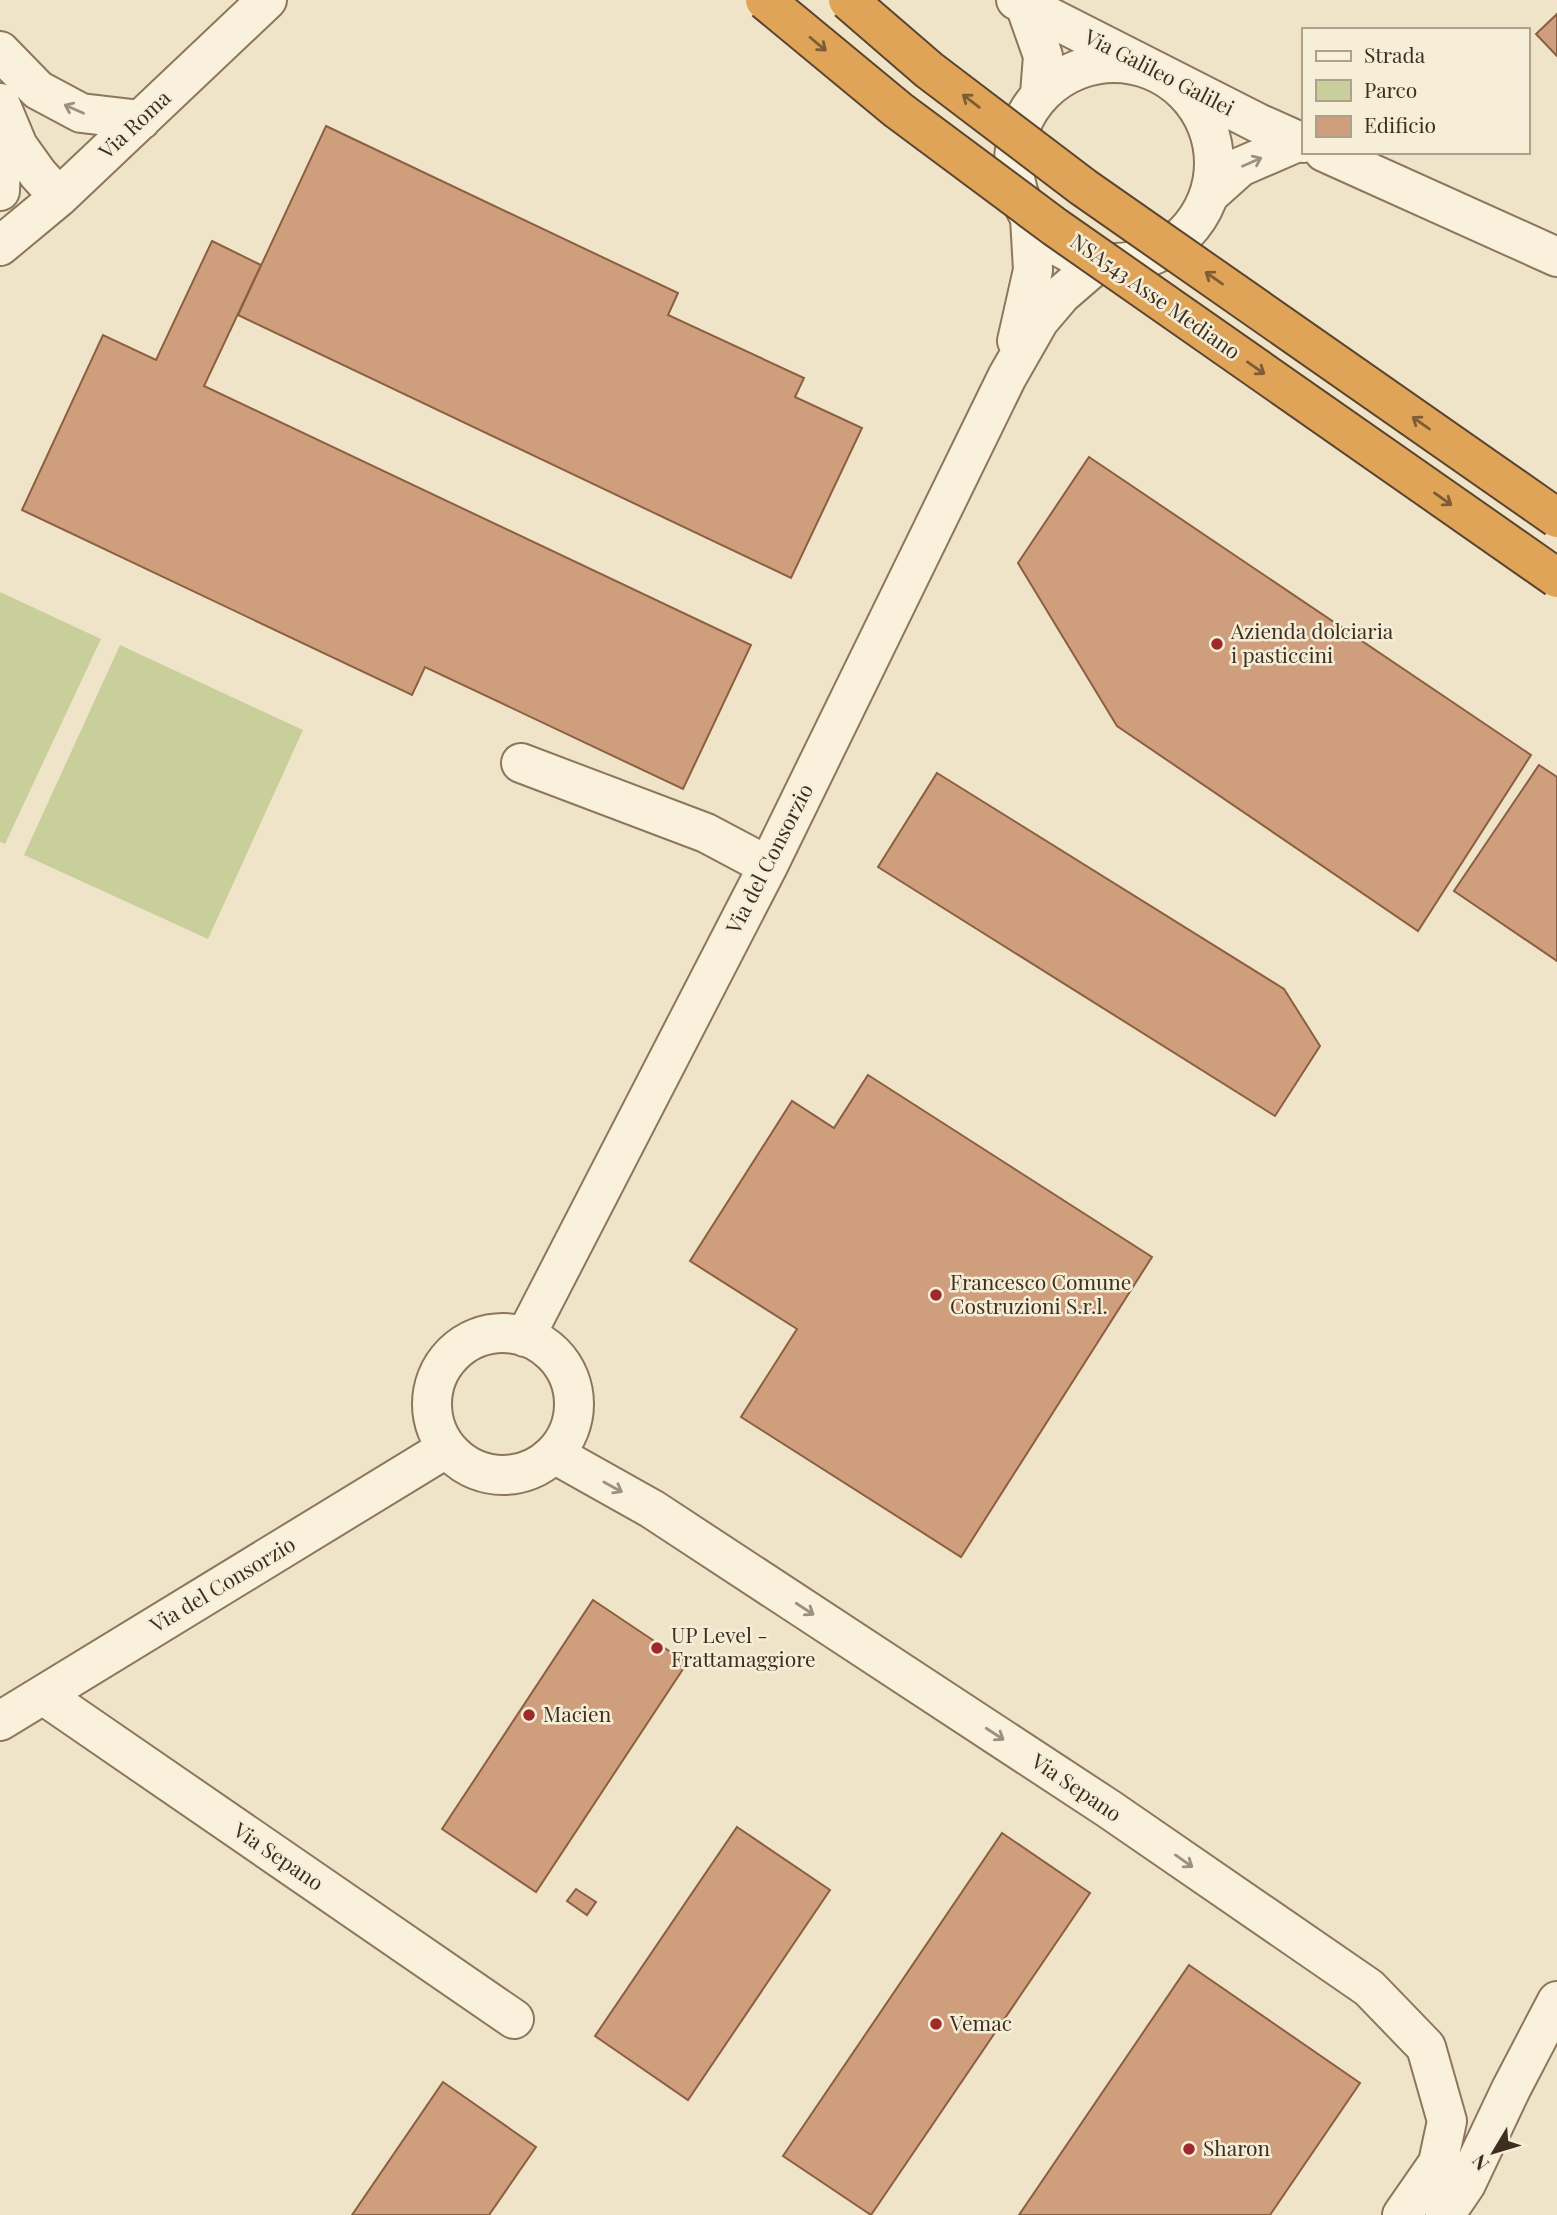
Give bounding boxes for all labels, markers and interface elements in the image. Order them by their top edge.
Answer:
street label: Via Galileo Galilei [1079,21,1240,121]
legend [1302,28,1529,154]
one-way arrow [808,36,826,52]
text: Strada [1364,40,1426,68]
text: Parco [1364,75,1417,103]
street label: Via Roma [91,83,176,165]
one-way arrow [962,94,980,109]
one-way arrow [64,101,85,114]
text: Edificio [1364,110,1436,138]
one-way arrow [1241,155,1263,168]
street label: NSA543 Asse Mediano [1066,226,1247,365]
one-way arrow [1205,271,1224,285]
one-way arrow [1246,361,1265,375]
one-way arrow [1412,416,1431,430]
one-way arrow [1433,491,1452,506]
place label: Azienda dolciaria i pasticcini [1230,616,1394,668]
marker: Azienda dolciaria i pasticcini [1209,636,1225,652]
street label: Via del Consorzio [718,778,818,939]
place label: Francesco Comune Costruzioni S.r.l. [950,1267,1131,1319]
marker: Francesco Comune Costruzioni S.r.l. [928,1287,944,1303]
one-way arrow [602,1481,623,1494]
street label: Via del Consorzio [143,1529,300,1638]
one-way arrow [795,1602,814,1616]
place label: UP Level - Frattamaggiore [671,1620,816,1672]
marker: UP Level - Frattamaggiore [649,1640,665,1656]
place label: Macien [543,1699,612,1727]
marker: Macien [521,1707,537,1723]
one-way arrow [985,1727,1004,1742]
street label: Via Sepano [1026,1745,1128,1827]
street label: Via Sepano [228,1814,330,1896]
one-way arrow [1174,1854,1193,1868]
place label: Vemac [949,2008,1012,2036]
marker: Vemac [928,2016,944,2032]
north arrow [1459,2117,1529,2187]
place label: Sharon [1203,2133,1271,2161]
marker: Sharon [1181,2141,1197,2157]
text: N [1465,2149,1494,2176]

